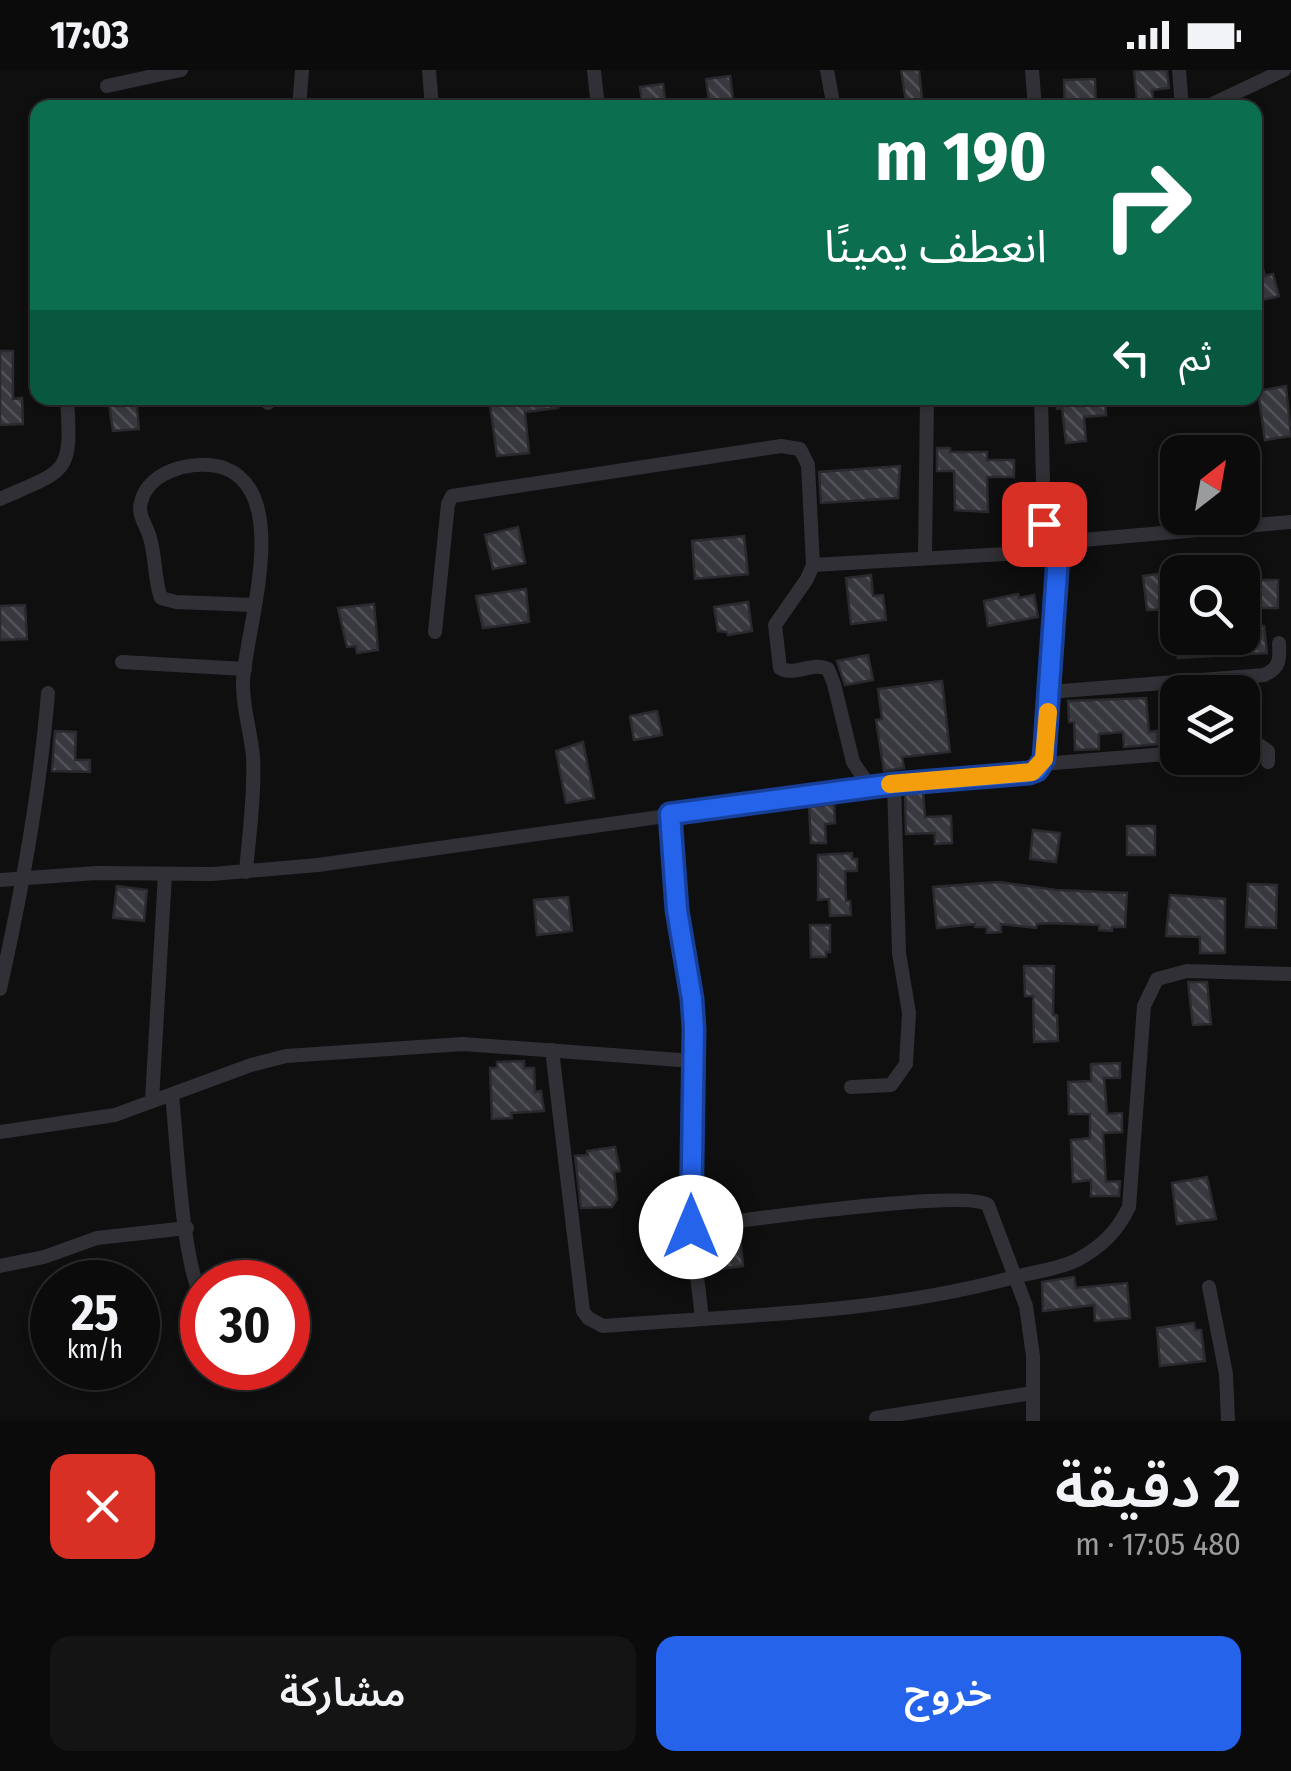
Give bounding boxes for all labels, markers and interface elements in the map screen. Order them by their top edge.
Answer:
text: 17:03 [50,12,129,58]
text: 190 m [875,115,1047,199]
icon: right [1082,140,1212,270]
text: انعطف يمينًا [824,220,1047,274]
icon: left [1104,330,1159,385]
text: ثم [1179,334,1212,380]
north arrow [1160,435,1260,535]
map controls [1160,435,1260,775]
pin [1002,482,1087,567]
icon: arrive [1017,497,1072,552]
button: search [1160,555,1260,655]
button: layers [1160,675,1260,775]
position arrow [639,1175,743,1279]
speed limit sign: 30 [180,1260,310,1390]
text: 25 [71,1283,119,1343]
text: km/h [67,1335,123,1365]
text: 2 دقيقة [1055,1451,1241,1523]
button: close [50,1454,155,1559]
text: 480 m · 17:05 [1075,1525,1241,1563]
button: مشاركة [50,1636,636,1751]
button: خروج [656,1636,1241,1751]

